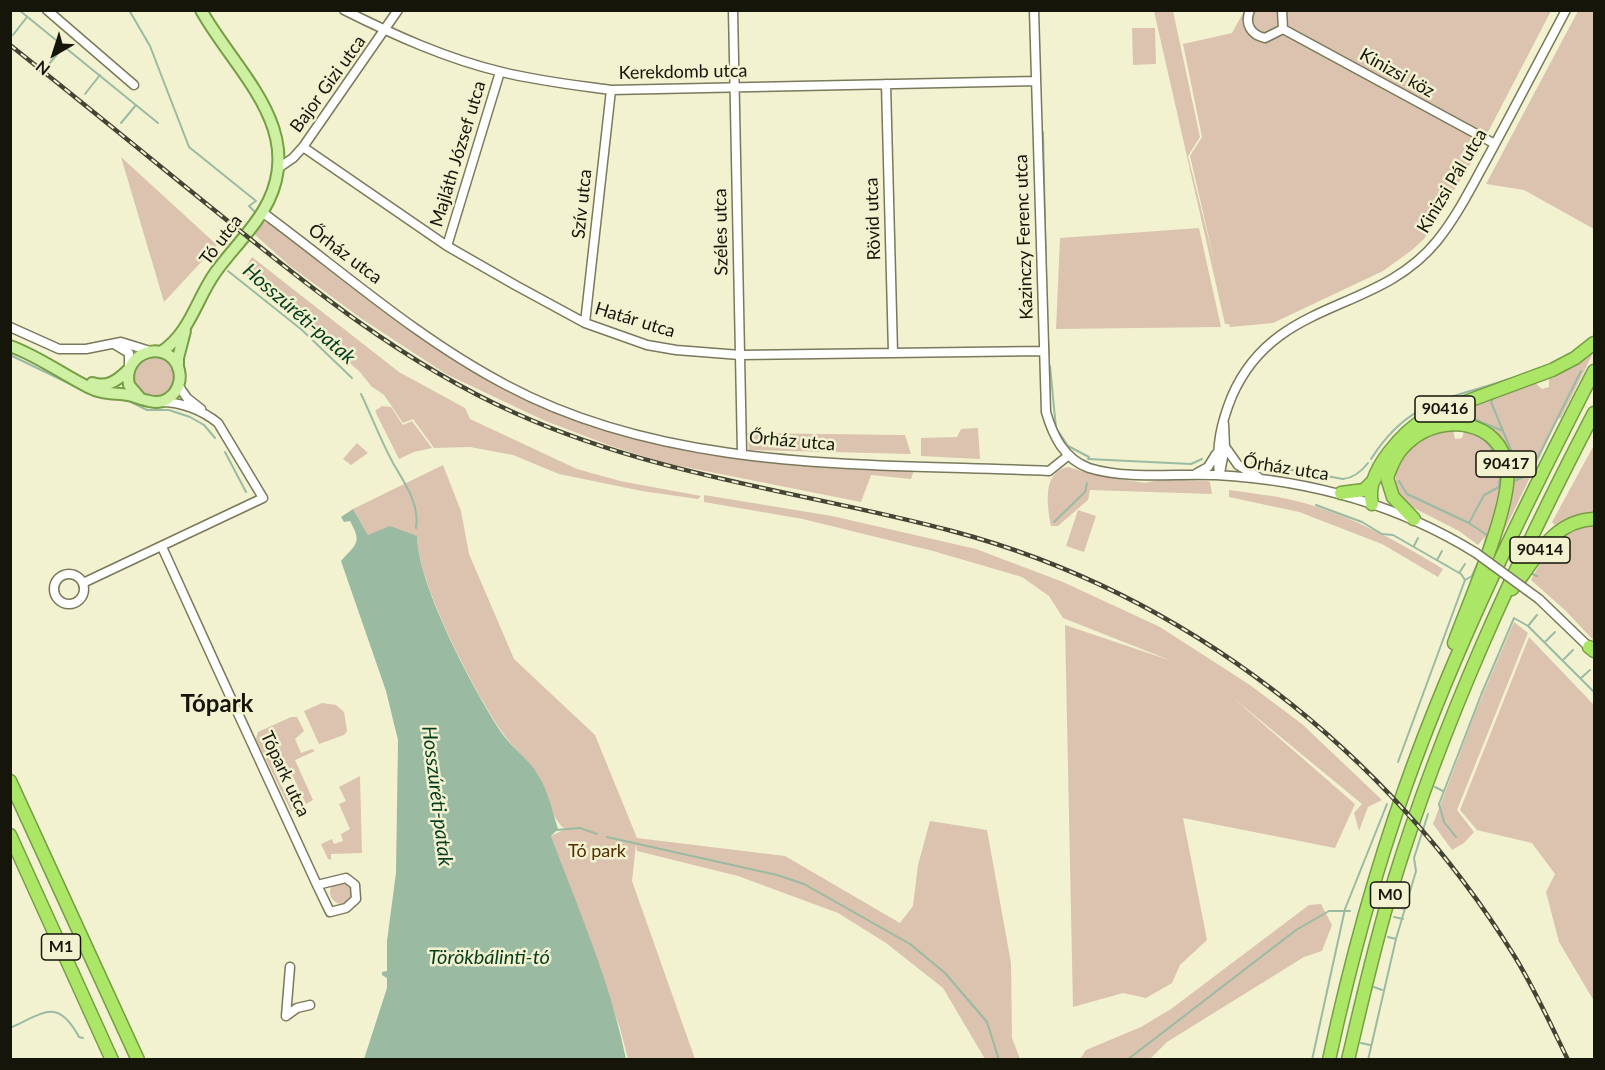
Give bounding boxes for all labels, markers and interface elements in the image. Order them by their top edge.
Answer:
north arrow [24,24,84,84]
street label: Bajor Gizi utca [286,31,370,137]
street label: Kinizsi köz [1356,44,1438,102]
text: N [32,57,53,80]
street label: Kerekdomb utca [618,60,748,84]
street label: Majláth József utca [426,78,490,230]
street label: Kinizsi Pál utca [1412,125,1492,237]
street label: Kazinczy Ferenc utca [1010,154,1038,320]
street label: Szív utca [568,168,596,240]
street label: Rövid utca [861,177,885,261]
street label: Széles utca [709,188,733,276]
street label: Tó utca [195,211,247,269]
street label: Őrház utca [304,219,386,289]
water label: Hosszúréti-patak [238,259,360,369]
street label: Határ utca [592,298,678,342]
road number: 90416 [1415,396,1475,422]
street label: Őrház utca [748,426,836,456]
street label: Őrház utca [1242,451,1330,485]
road number: 90417 [1476,451,1536,477]
road number: 90414 [1510,537,1570,563]
district label: Tópark [181,690,253,718]
water label: Hosszúréti-patak [416,724,458,868]
street label: Tópark utca [256,728,314,820]
park label: Tó park [568,840,626,862]
road number: M0 [1370,882,1410,908]
road number: M1 [42,934,80,960]
water label: Törökbálinti-tó [428,946,550,970]

